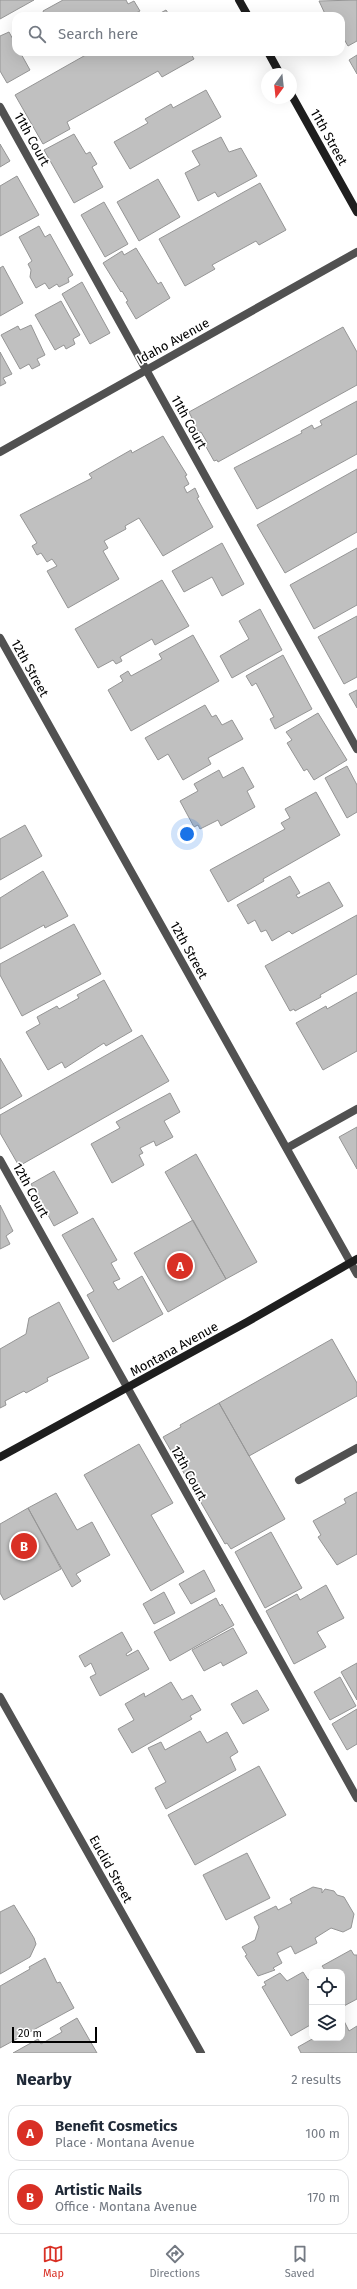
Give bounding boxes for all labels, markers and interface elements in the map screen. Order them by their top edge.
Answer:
search box [12,12,345,56]
icon: search [26,23,48,45]
text: Search here [58,25,138,43]
north arrow [261,68,297,104]
street label: 11th Street [307,106,351,168]
street label: 11th Court [11,110,53,169]
street label: Idaho Avenue [134,315,212,367]
street label: 11th Court [168,393,210,452]
street label: 12th Street [8,637,52,699]
your location [177,824,197,844]
street label: 12th Street [167,919,211,981]
street label: 12th Court [10,1160,52,1220]
pin: A [167,1251,193,1281]
street label: Montana Avenue [127,1319,221,1379]
street label: 12th Court [168,1443,210,1503]
pin: B [11,1531,37,1561]
street label: Euclid Street [86,1833,136,1905]
map controls [309,1969,345,2041]
button: locate [309,1969,345,2005]
button: layers [309,2005,345,2041]
scale bar [12,2025,97,2044]
text: 20 m [18,2027,42,2040]
text: Nearby [16,2069,71,2090]
text: 2 results [291,2072,341,2087]
text: Benefit Cosmetics [55,2117,178,2135]
text: A [26,2126,34,2141]
text: 100 m [305,2126,340,2141]
text: Place · Montana Avenue [55,2135,195,2150]
text: Artistic Nails [55,2181,142,2199]
text: B [26,2190,34,2205]
text: 170 m [307,2190,340,2205]
text: Office · Montana Avenue [55,2199,197,2214]
tab: Map [42,2243,64,2280]
tab: Directions [149,2243,200,2280]
tab: Saved [285,2243,315,2280]

